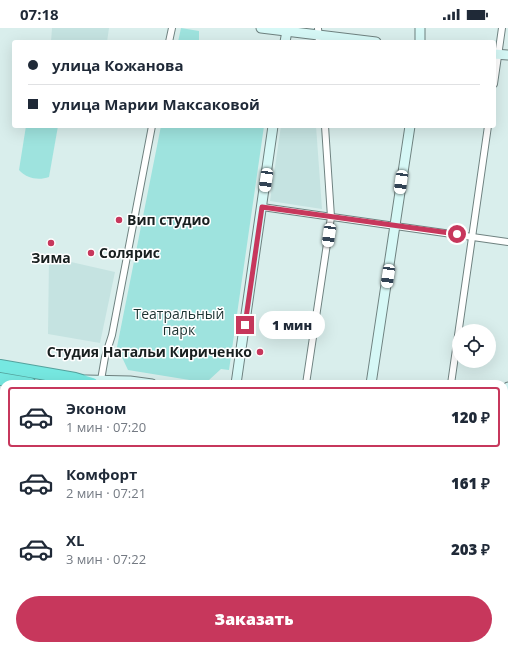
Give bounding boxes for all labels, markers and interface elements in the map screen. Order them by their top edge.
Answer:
text: 07:18 [20,4,59,24]
text: улица Кожанова [52,55,184,75]
text: улица Марии Максаковой [52,94,260,114]
car [258,167,274,193]
car [393,169,409,195]
place label: Вип студио [127,210,211,229]
marker: Вип студио [114,215,124,225]
car [321,222,337,248]
route start [448,225,466,243]
marker: Зима [46,238,56,248]
place label: Солярис [99,243,160,262]
place label: Зима [31,248,71,267]
marker: Солярис [86,248,96,258]
car [380,263,396,289]
park label: Театральный парк [133,304,225,339]
callout: 1 мин [259,311,325,339]
route end [236,316,254,334]
text: 1 мин [272,316,312,334]
map controls [452,324,496,368]
button: locate [452,324,496,368]
place label: Студия Натальи Кириченко [47,342,252,361]
marker: Студия Натальи Кириченко [255,347,265,357]
text: Эконом [66,398,126,418]
icon: car [18,399,54,435]
text: 120 ₽ [451,407,490,427]
text: 1 мин · 07:20 [66,418,146,436]
text: Комфорт [66,464,137,484]
icon: car [18,465,54,501]
text: 161 ₽ [451,473,490,493]
text: 2 мин · 07:21 [66,484,146,502]
text: XL [66,530,84,550]
icon: car [18,531,54,567]
text: 203 ₽ [451,539,490,559]
text: 3 мин · 07:22 [66,550,146,568]
button: Заказать [16,596,492,642]

